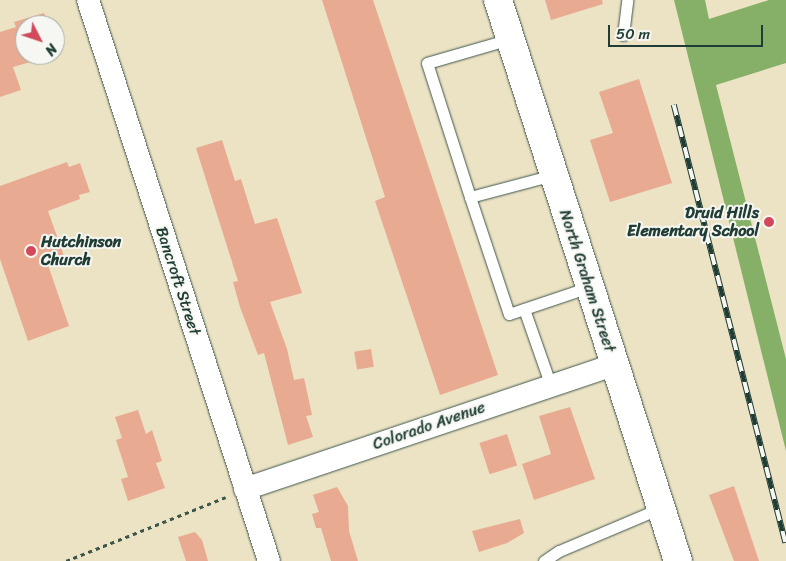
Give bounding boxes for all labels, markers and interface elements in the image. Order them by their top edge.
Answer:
north arrow [15,15,65,65]
scale bar [611,15,766,47]
text: 50 m [616,21,650,47]
text: N [38,38,64,61]
place label: Druid Hills Elementary School [627,203,759,241]
street label: North Graham Street [555,207,619,355]
marker: Druid Hills Elementary School [763,216,775,228]
street label: Bancroft Street [151,224,205,338]
place label: Hutchinson Church [41,232,121,270]
marker: Hutchinson Church [25,245,37,257]
street label: Colorado Avenue [370,398,488,454]

